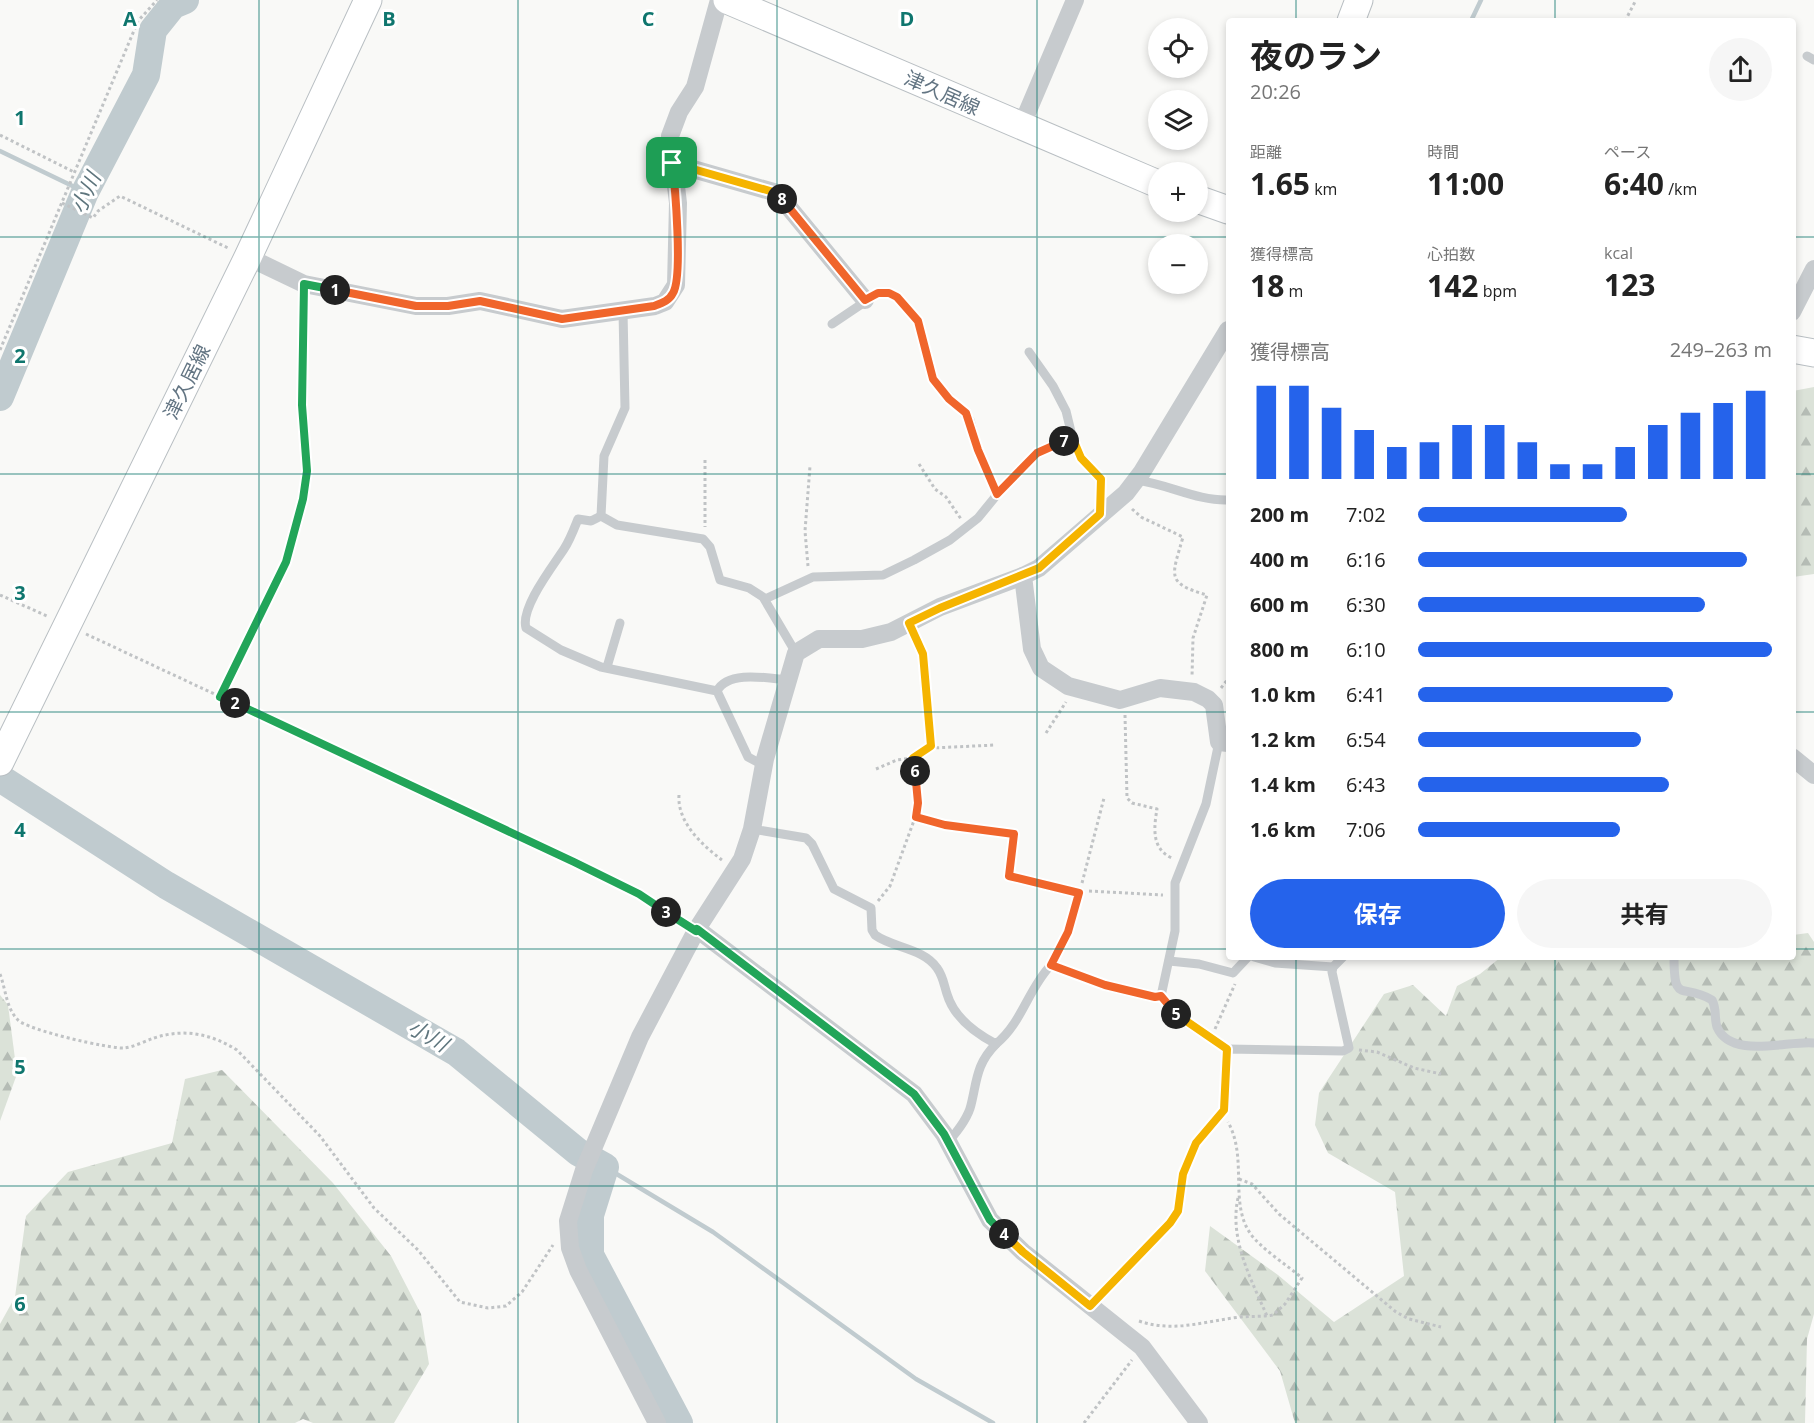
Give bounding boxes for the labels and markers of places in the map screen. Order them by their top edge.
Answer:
pin [646,137,697,188]
pin: 8 [767,184,797,214]
pin: 1 [320,275,350,305]
pin: 7 [1049,426,1079,456]
pin: 2 [220,688,250,718]
pin: 6 [900,756,930,786]
pin: 3 [651,897,681,927]
pin: 5 [1161,999,1191,1029]
pin: 4 [989,1219,1019,1249]

